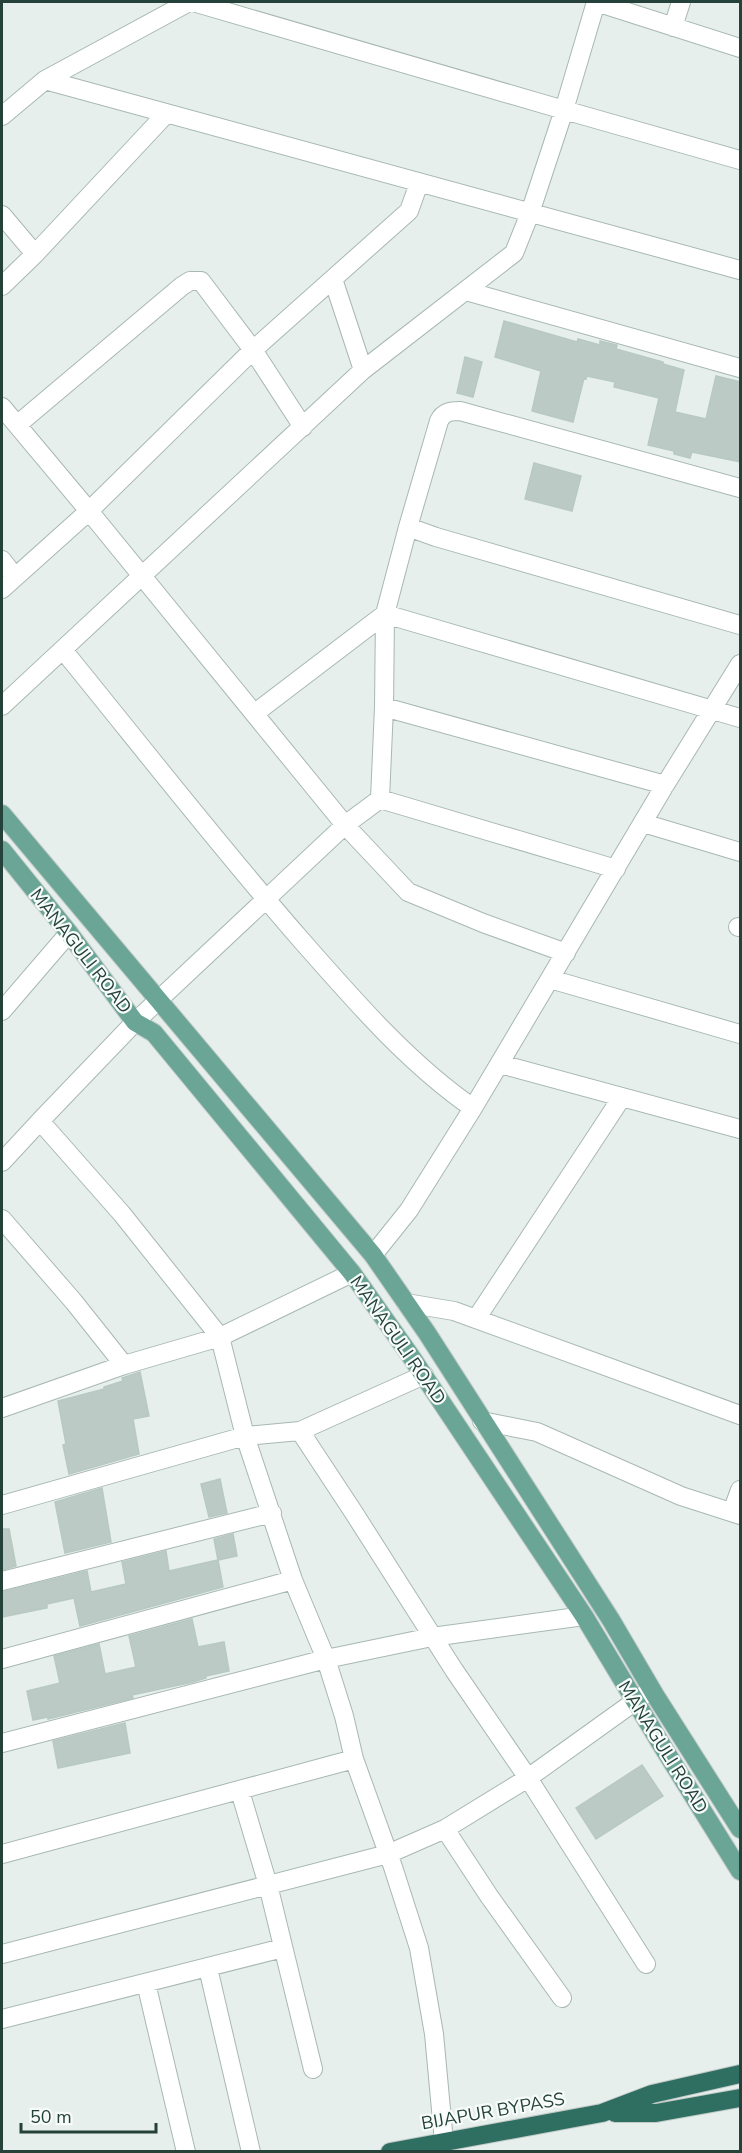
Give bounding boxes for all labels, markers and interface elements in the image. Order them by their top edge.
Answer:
street label: MANAGULI ROAD [25,884,137,1018]
street label: MANAGULI ROAD [345,1271,451,1409]
street label: MANAGULI ROAD [613,1676,713,1818]
street label: BIJAPUR BYPASS [419,2087,567,2135]
scale bar [21,2096,156,2134]
text: 50 m [30,2105,72,2129]

